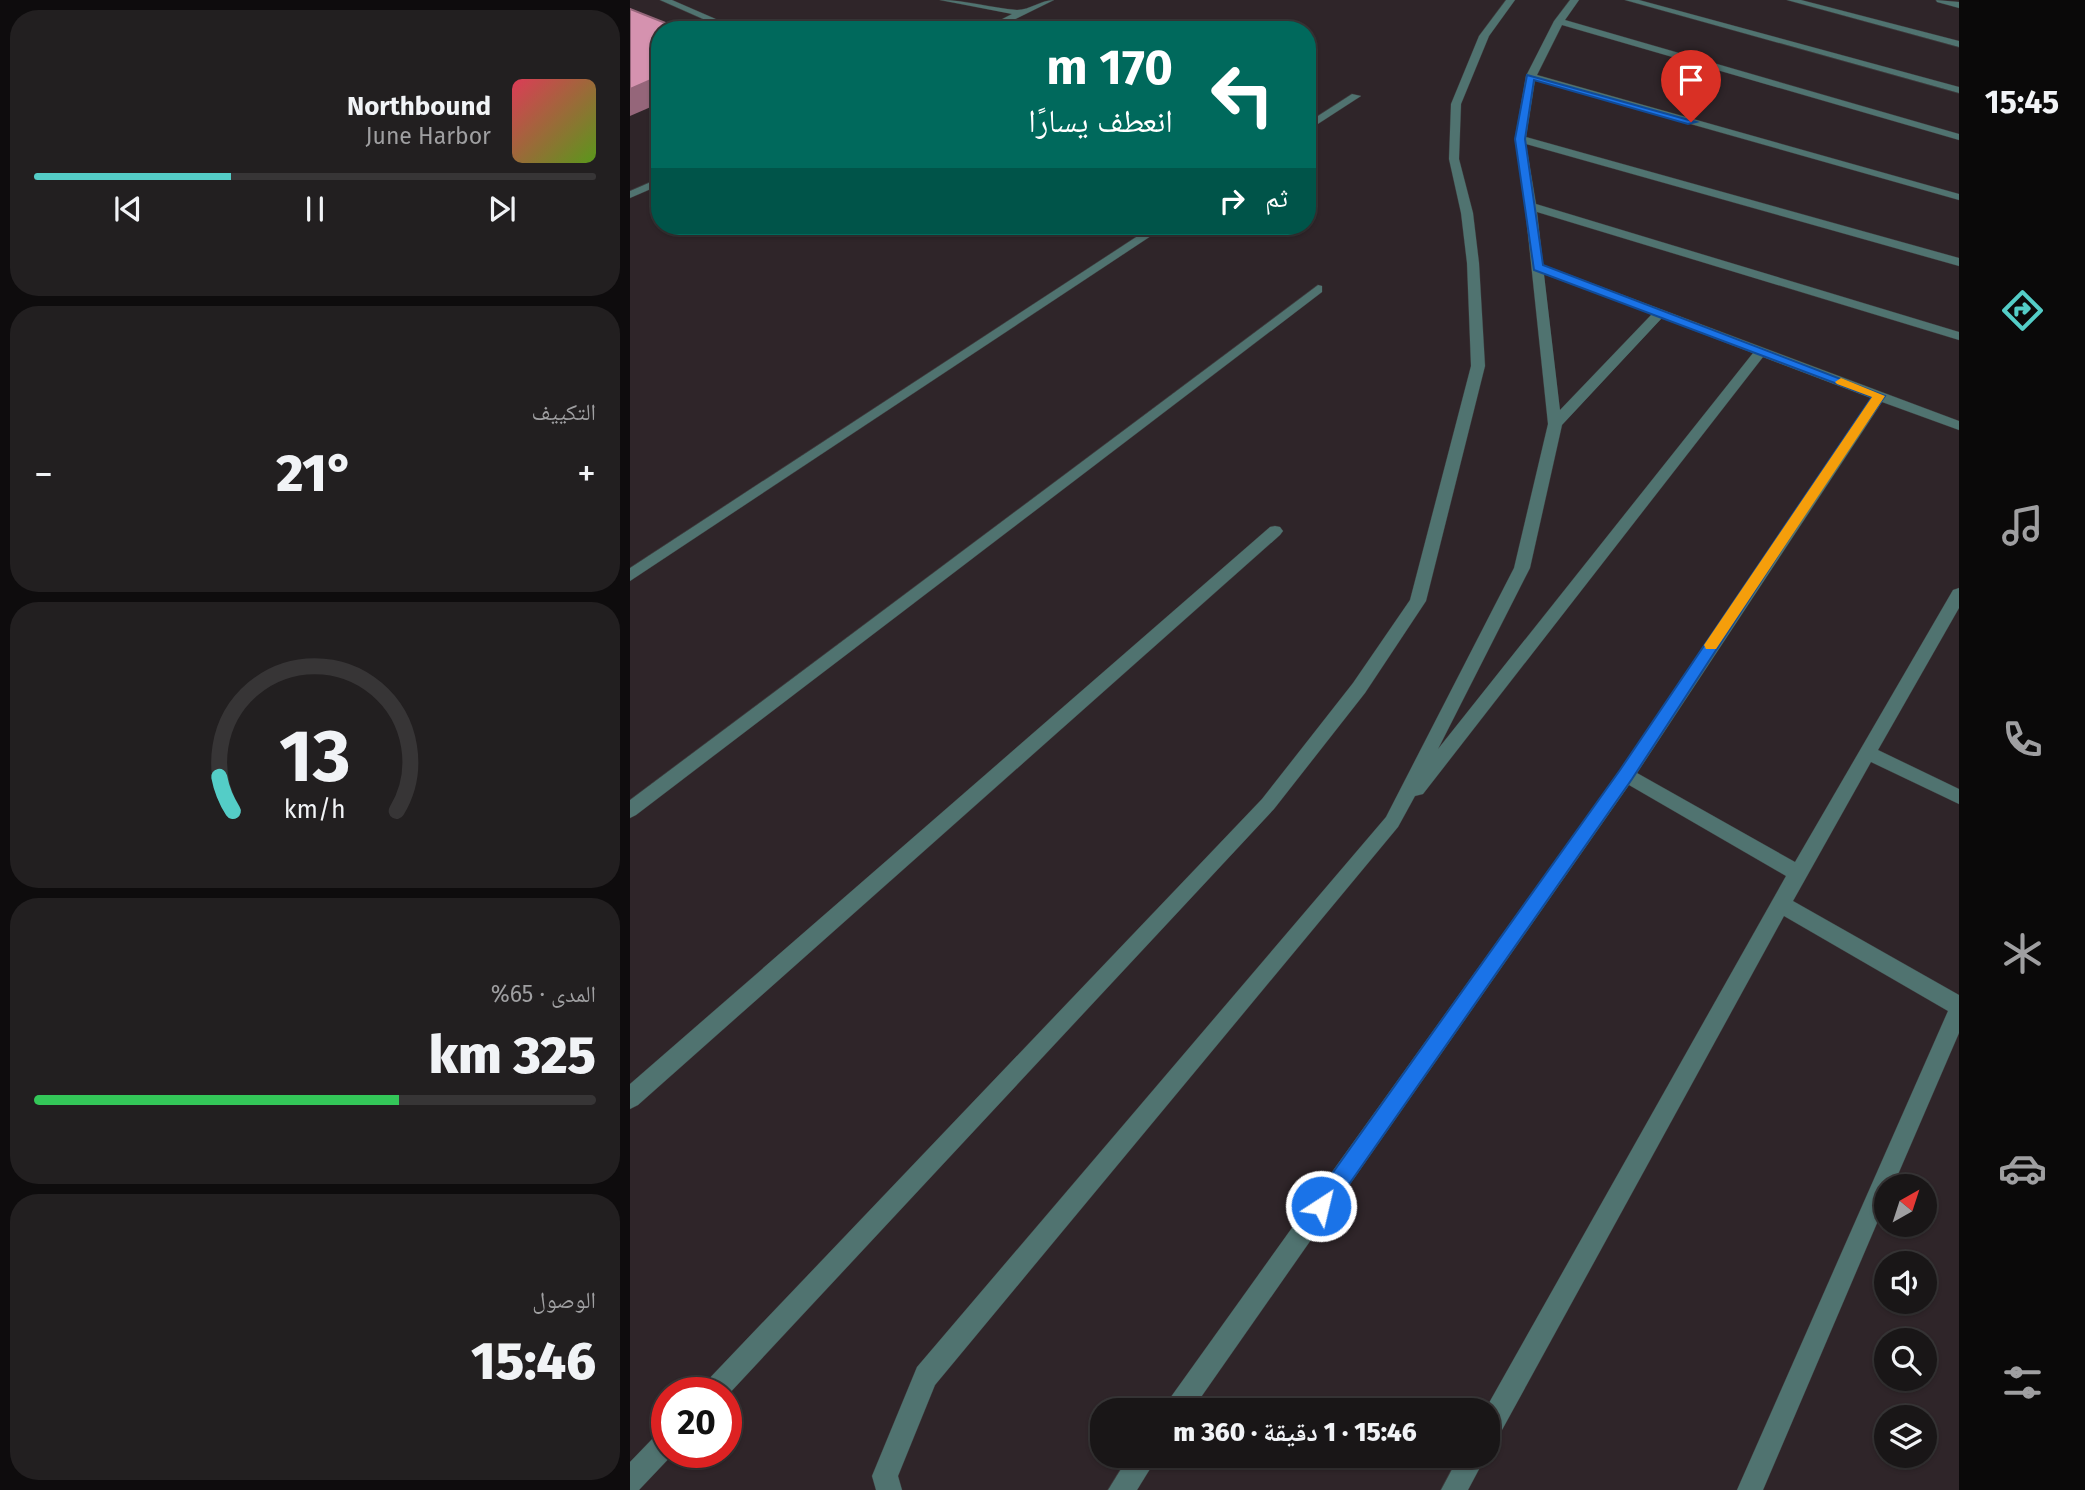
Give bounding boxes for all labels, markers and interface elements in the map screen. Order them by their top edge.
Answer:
text: 170 m [1046,38,1173,97]
icon: left [1197,49,1288,140]
pin [1661,50,1721,122]
icon: arrive [1672,61,1710,99]
text: 15:45 [1985,83,2059,121]
text: Northbound [347,91,491,122]
text: انعطف يسارًا [1028,102,1173,140]
text: June Harbor [365,122,491,150]
icon: right [1213,182,1251,220]
text: ثم [1265,183,1288,214]
icon: previous [109,190,147,228]
icon: pause [296,190,334,228]
icon: next [483,190,521,228]
icon: directions [1998,286,2047,335]
text: التكييف [531,398,596,426]
text: 21° [276,442,354,505]
text: − [34,451,53,497]
text: + [577,451,596,497]
icon: music [1998,501,2047,550]
text: 13 [279,713,351,800]
icon: phone [1998,715,2047,764]
text: km/h [284,795,346,825]
icon: climate [1998,929,2047,978]
text: المدى · 65% [491,980,596,1008]
text: 325 km [429,1024,596,1087]
icon: car [1998,1144,2047,1193]
position arrow [1284,1169,1358,1243]
north arrow [1874,1174,1937,1237]
map controls [1874,1174,1937,1468]
button: sound [1874,1251,1937,1314]
text: الوصول [532,1286,596,1314]
button: search [1874,1328,1937,1391]
text: 15:46 [471,1330,596,1393]
icon: filters [1998,1358,2047,1407]
speed limit sign: 20 [651,1377,742,1468]
button: layers [1874,1405,1937,1468]
text: 15:46 · 1 دقيقة · 360 m [1173,1417,1417,1448]

